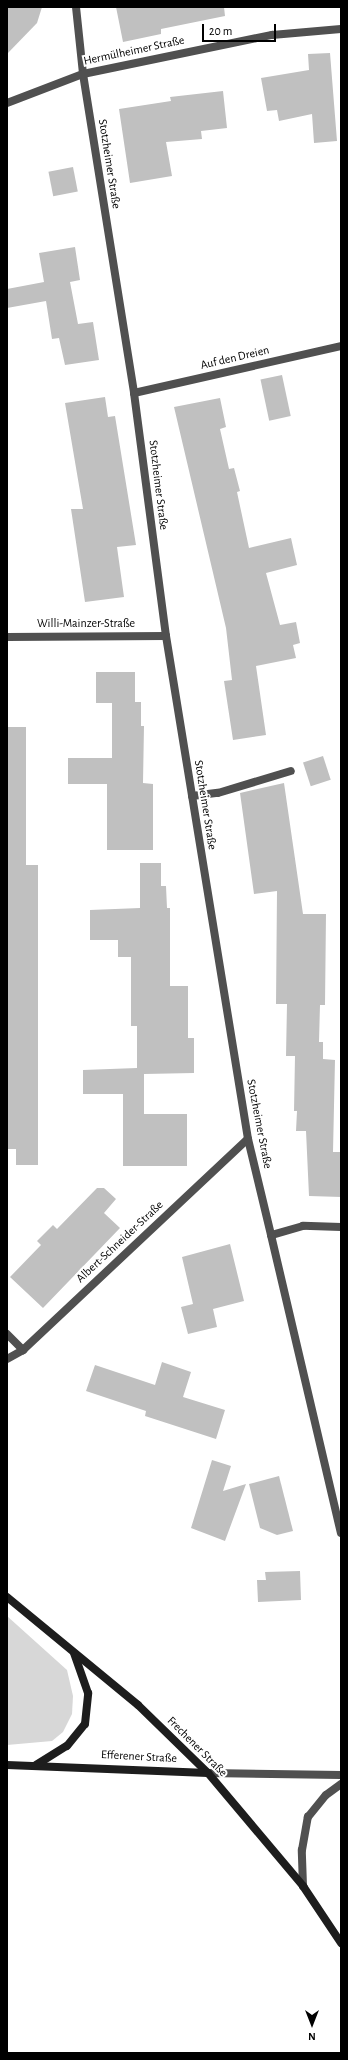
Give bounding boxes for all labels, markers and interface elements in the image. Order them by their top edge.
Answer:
scale bar [204,16,278,42]
text: 20 m [209,25,232,37]
street label: Hermülheimer Straße [82,33,186,69]
street label: Stotzheimer Straße [95,118,123,210]
street label: Auf den Dreien [199,343,271,373]
street label: Stotzheimer Straße [145,439,171,531]
street label: Willi-Mainzer-Straße [37,617,135,631]
street label: Stotzheimer Straße [191,759,219,851]
street label: Stotzheimer Straße [243,1078,275,1170]
street label: Albert-Schneider-Straße [74,1198,166,1286]
street label: Frechener Straße [164,1714,230,1780]
street label: Efferener Straße [101,1748,177,1766]
north arrow [292,2004,332,2044]
text: N [308,2031,316,2042]

